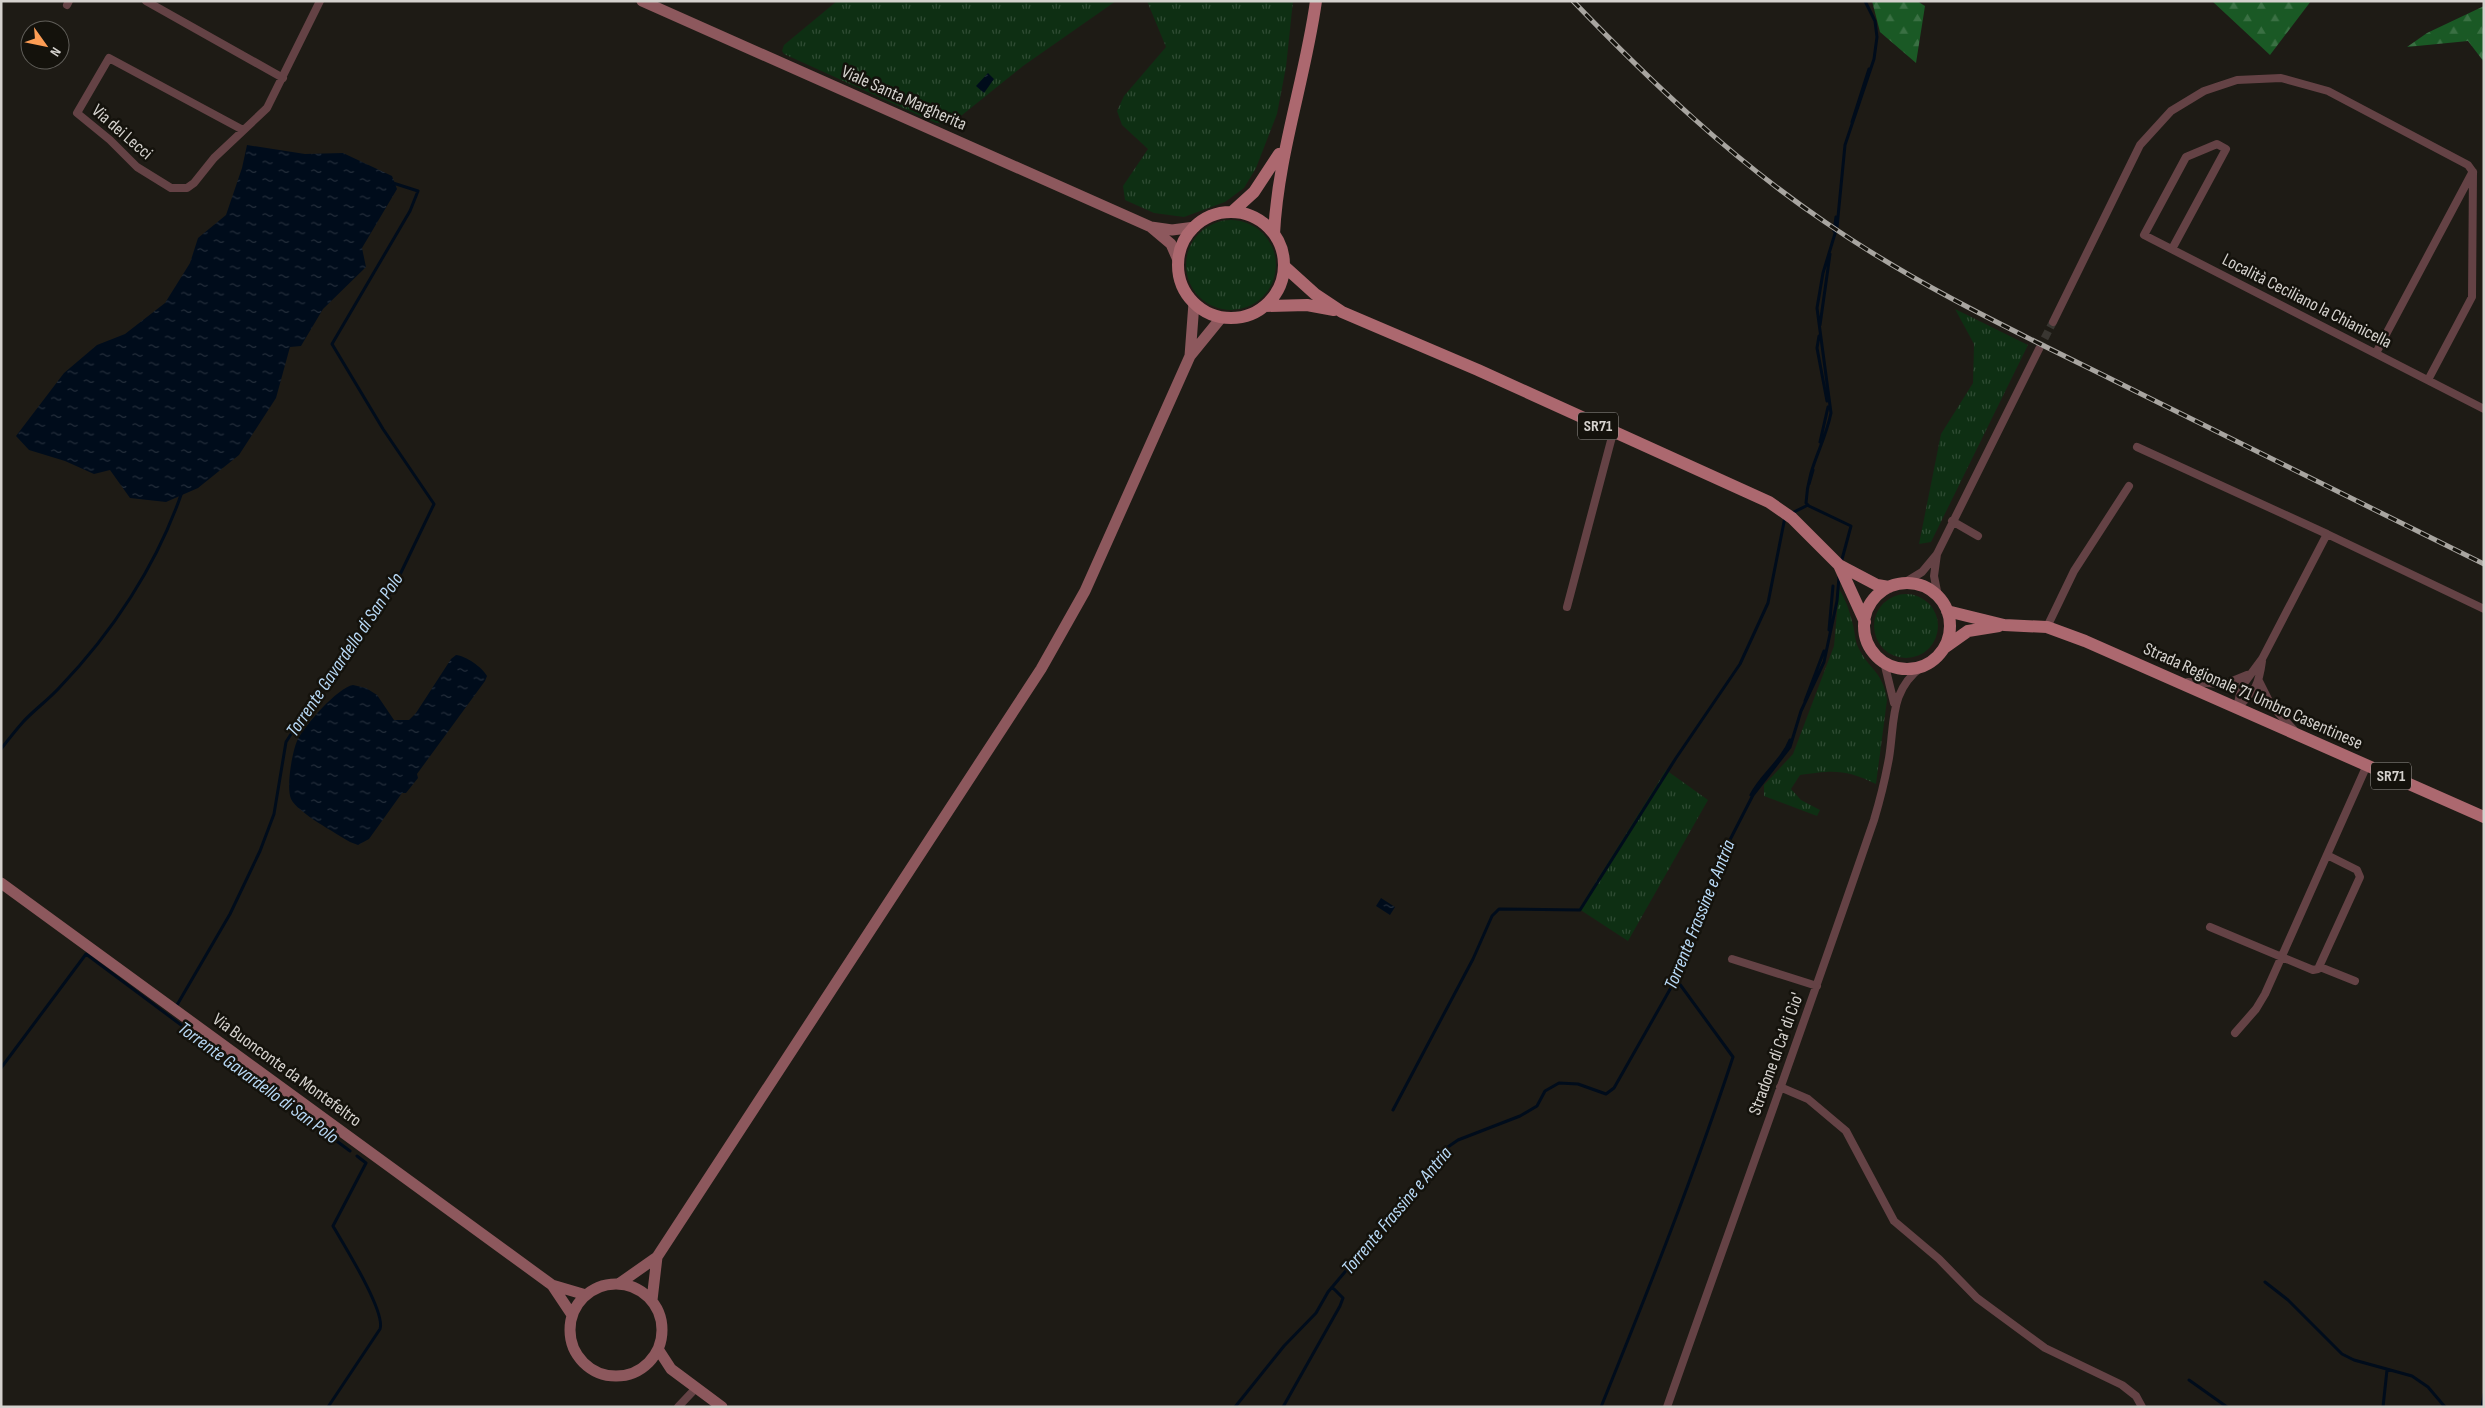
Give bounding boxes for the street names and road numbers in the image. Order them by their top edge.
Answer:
street label: Viale Santa Margherita [838,61,970,135]
street label: Via dei Lecci [87,100,157,164]
street label: Località Ceciliano la Chianicella [2219,249,2395,353]
road number: SR71 [1578,412,1618,440]
street label: Strada Regionale 71 Umbro Casentinese [2140,638,2366,754]
road number: SR71 [2371,762,2411,789]
street label: Stradone di Ca' di Cio' [1744,990,1808,1118]
street label: Via Buonconte da Montefeltro [208,1009,366,1131]

